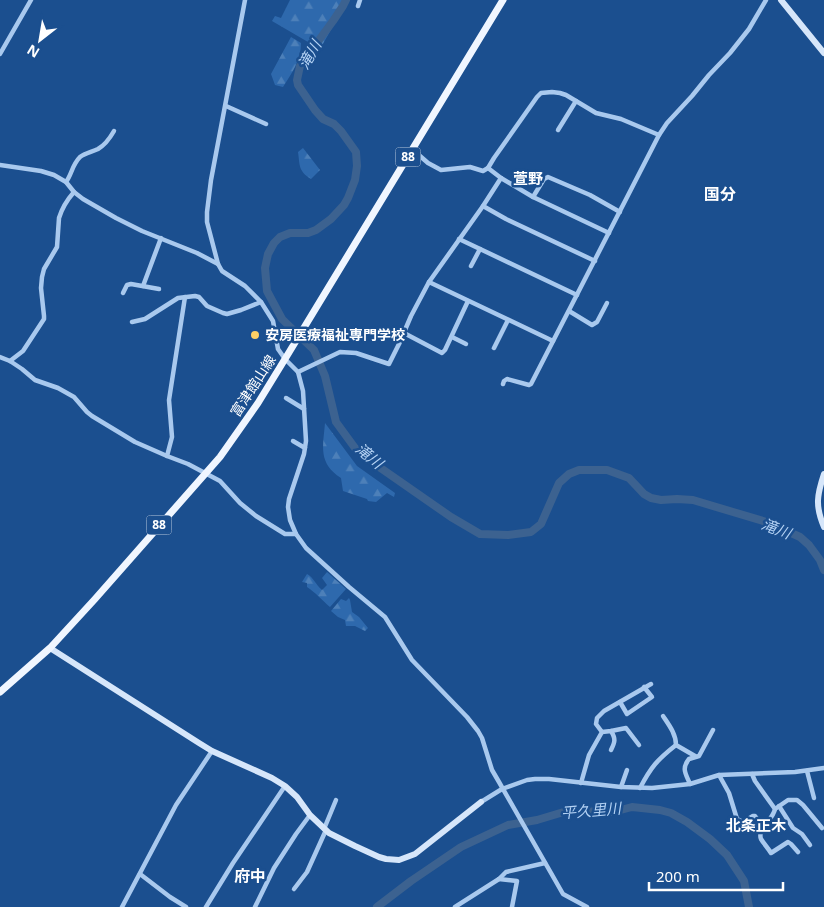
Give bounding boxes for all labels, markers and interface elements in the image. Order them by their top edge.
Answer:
north arrow [15,15,65,65]
water label: 滝川 [293,35,326,72]
text: N [23,40,43,63]
road number: 88 [396,148,420,166]
district label: 萱野 [513,168,543,188]
district label: 国分 [704,183,736,205]
place label: 安房医療福祉専門学校 [265,325,405,344]
marker: 安房医療福祉専門学校 [249,329,261,341]
street label: 富津館山線 [226,351,280,420]
water label: 滝川 [352,438,389,474]
water label: 滝川 [759,513,796,543]
road number: 88 [146,516,172,534]
water label: 平久里川 [560,797,624,823]
district label: 北条正木 [726,815,786,835]
scale bar [649,860,783,892]
district label: 府中 [234,865,266,887]
text: 200 m [656,866,700,886]

